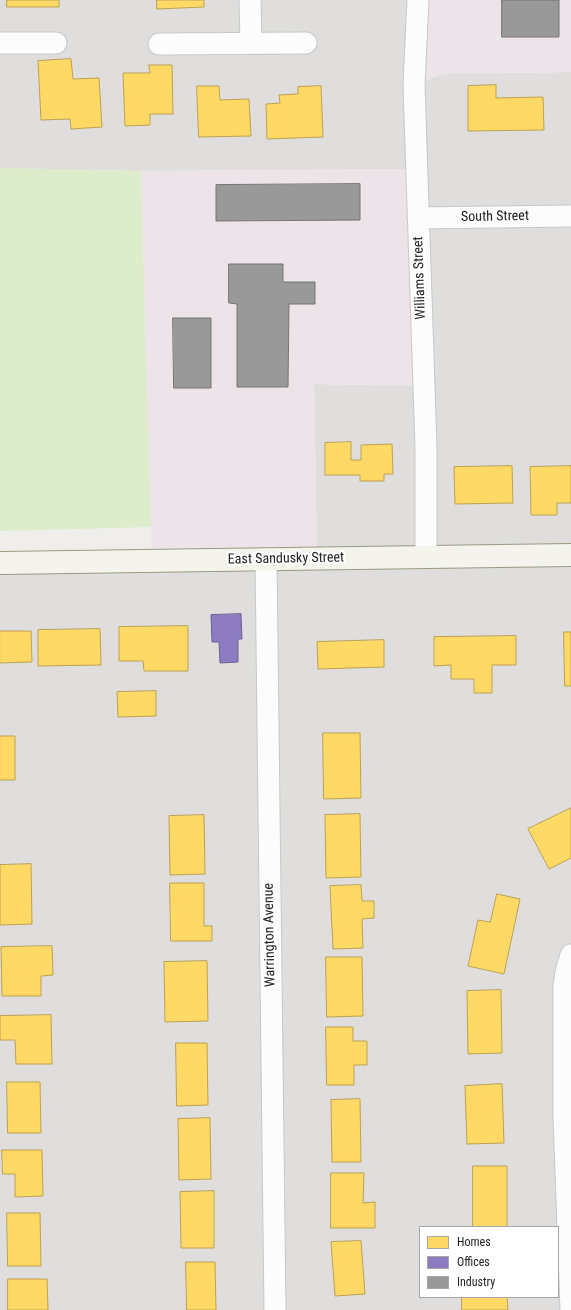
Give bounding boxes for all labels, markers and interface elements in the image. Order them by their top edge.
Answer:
street label: South Street [461,208,529,226]
street label: Williams Street [410,236,430,320]
street label: East Sandusky Street [228,550,344,568]
street label: Warrington Avenue [261,883,279,987]
legend [419,1226,559,1298]
text: Homes [457,1235,491,1249]
text: Offices [457,1255,490,1269]
text: Industry [457,1275,495,1289]

